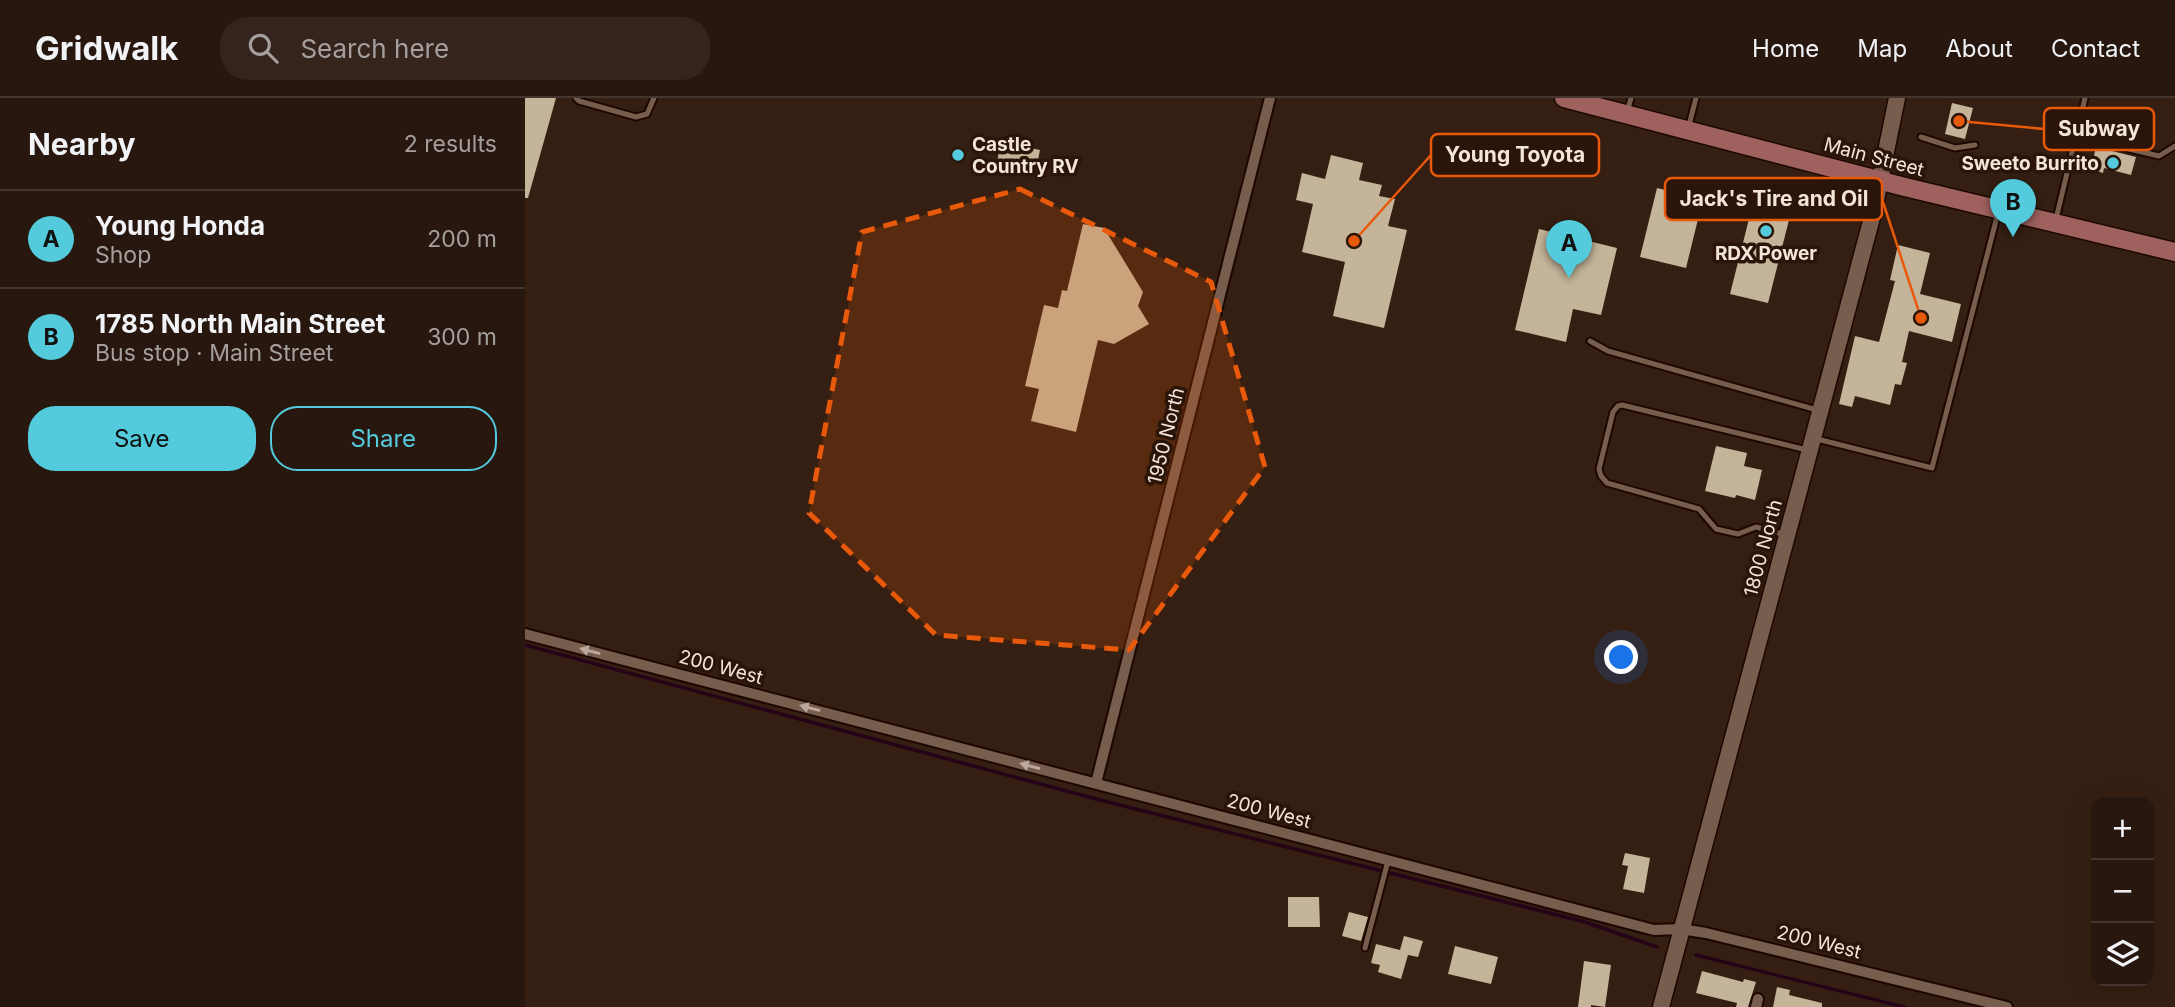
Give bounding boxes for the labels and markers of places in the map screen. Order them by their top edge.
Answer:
callout: Subway [2044,108,2154,150]
place label: Castle Country RV [972,133,1079,178]
callout: Young Toyota [1431,134,1599,176]
marker: Castle Country RV [950,147,966,163]
place label: Sweeto Burrito [1961,152,2099,175]
marker: Sweeto Burrito [2105,155,2121,171]
callout: Jack's Tire and Oil [1665,178,1882,220]
pin: B [1990,179,2036,237]
pin: A [1546,220,1592,278]
marker: RDX Power [1758,223,1774,239]
place label: RDX Power [1715,242,1817,265]

